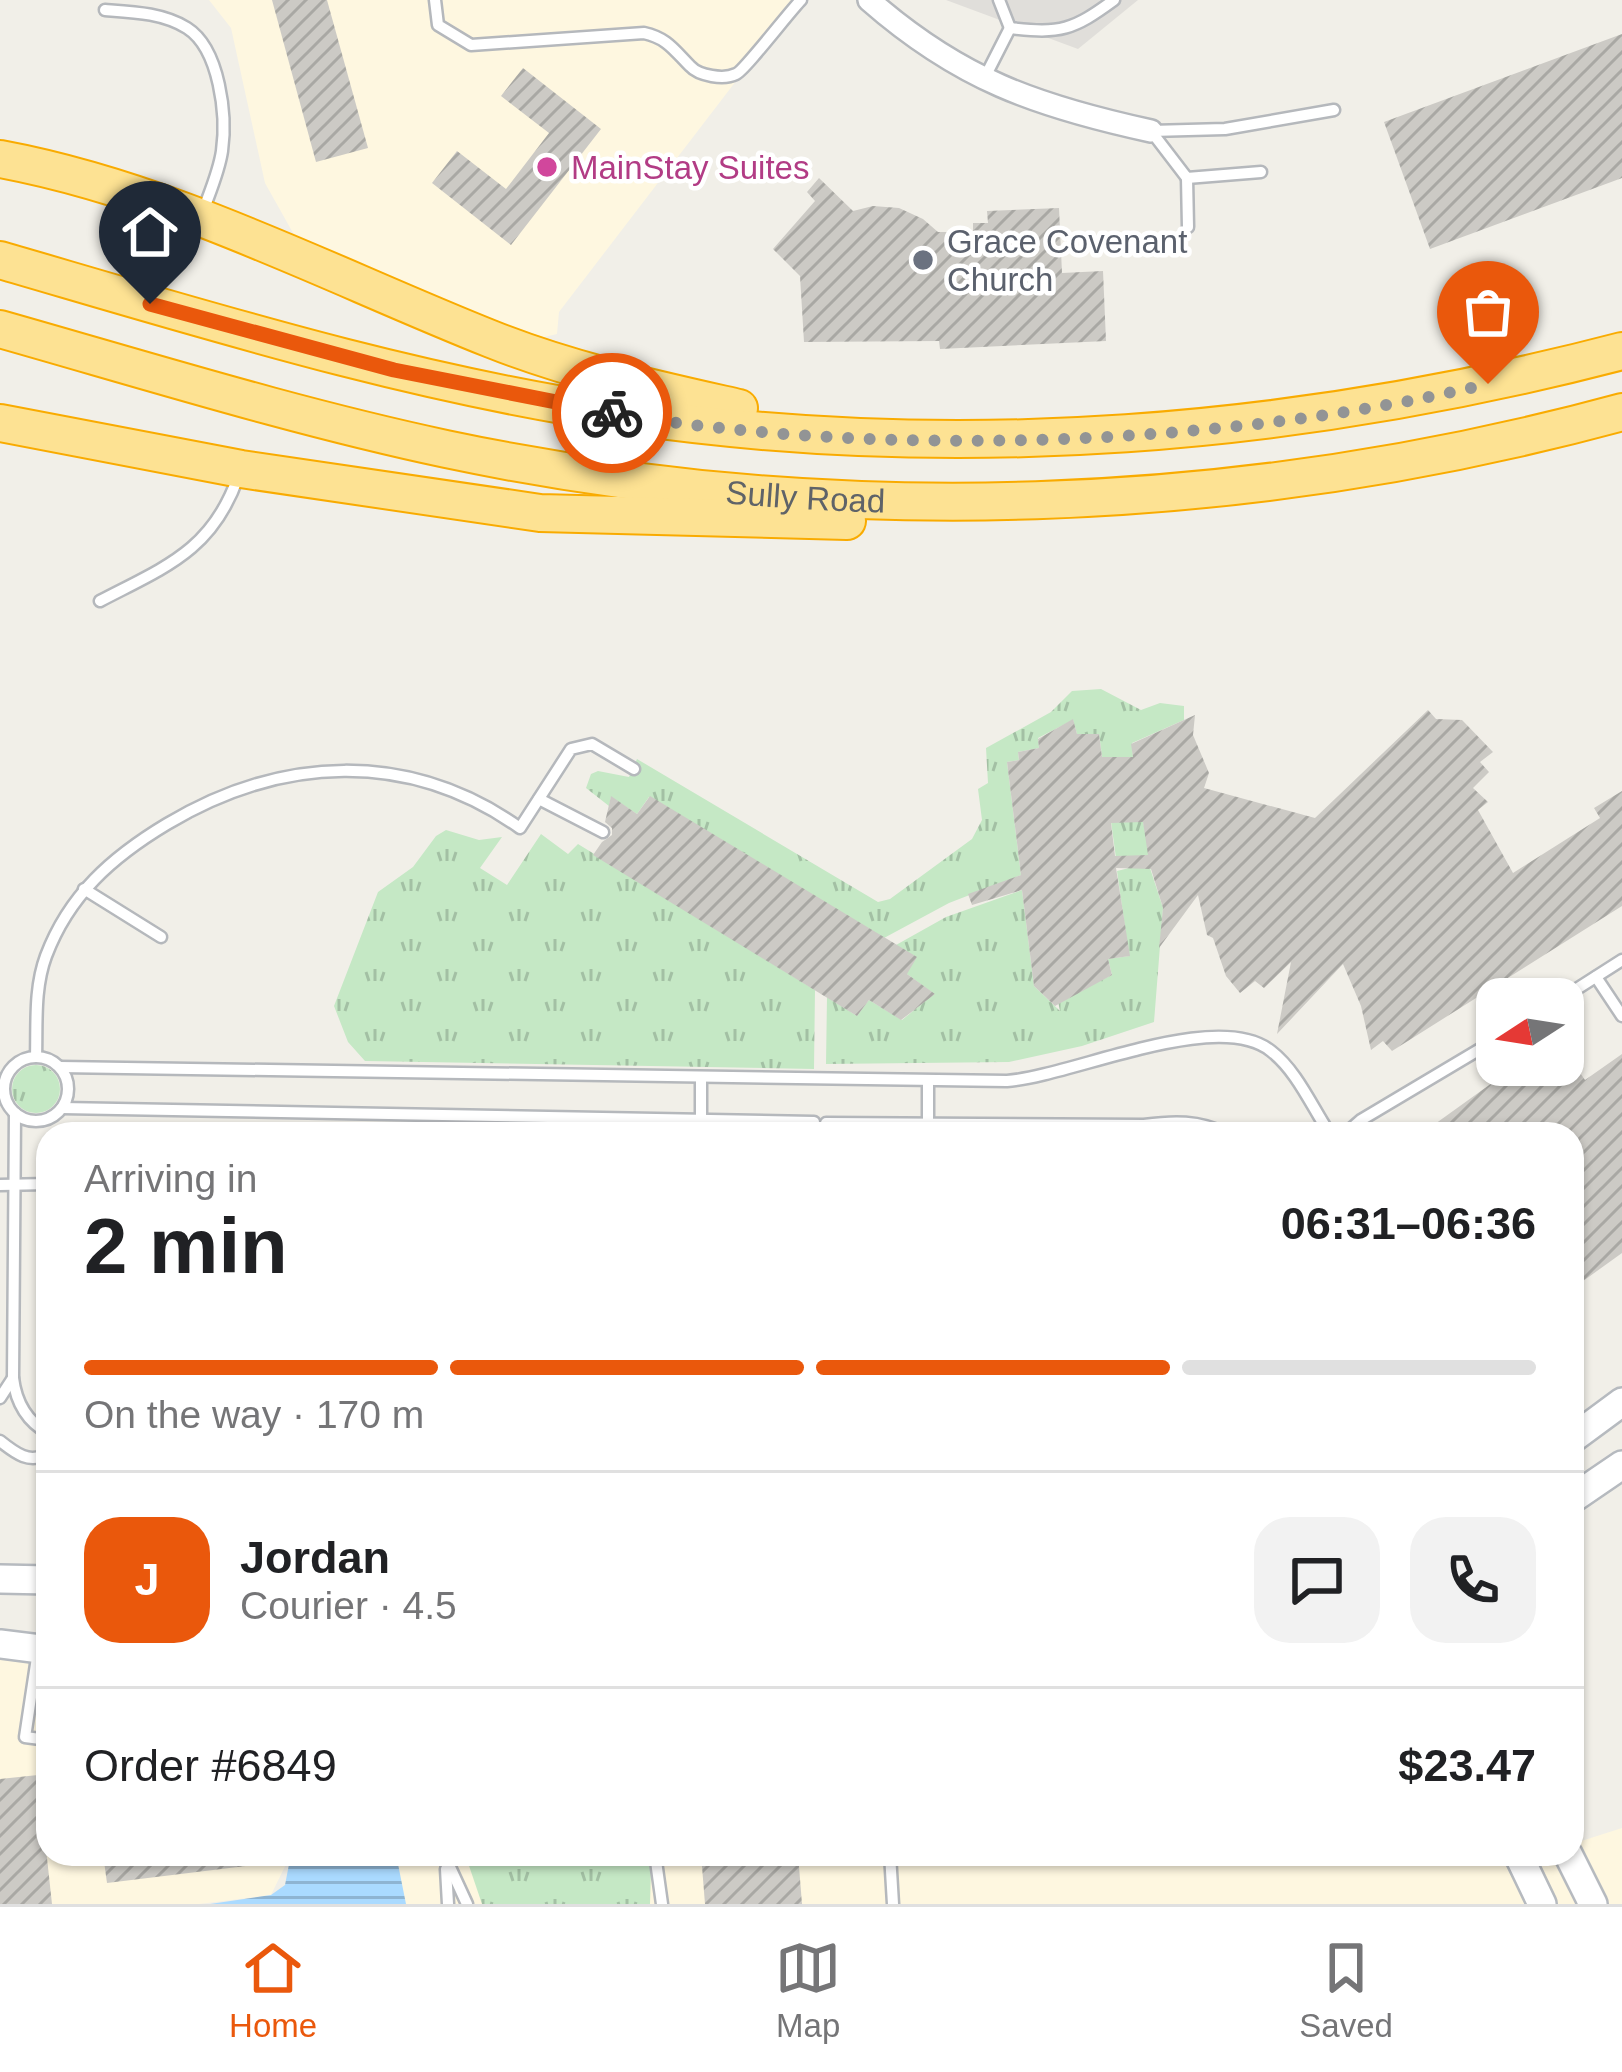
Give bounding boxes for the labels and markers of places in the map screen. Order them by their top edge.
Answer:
place label: MainStay Suites [571,149,809,186]
marker: MainStay Suites [534,154,560,180]
pin [99,181,201,304]
place label: Grace Covenant Church [947,223,1187,298]
marker: Grace Covenant Church [910,247,936,273]
pin [1437,261,1539,384]

